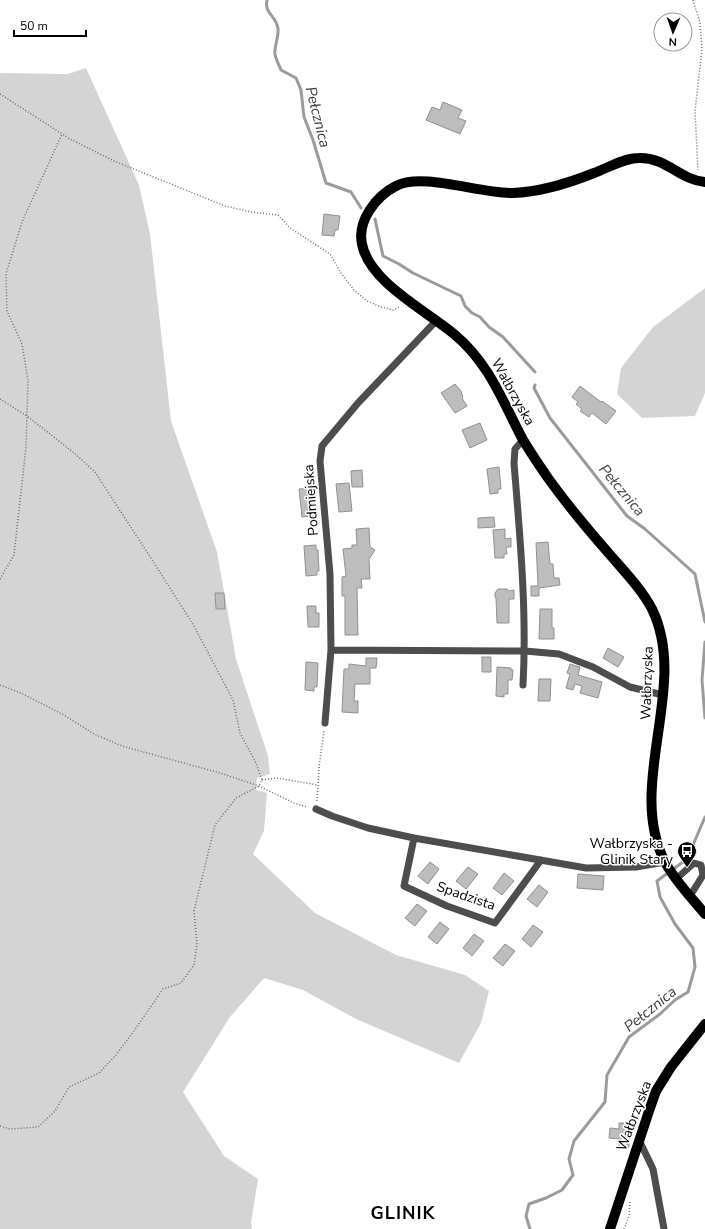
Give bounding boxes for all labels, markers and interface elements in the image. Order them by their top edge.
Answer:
scale bar [14,12,86,38]
north arrow [653,12,693,52]
text: 50 m [20,18,48,34]
text: N [668,34,677,49]
water label: Pełcznica [301,84,335,150]
street label: Wałbrzyska [487,355,539,429]
water label: Pełcznica [594,460,650,520]
street label: Podmiejska [299,464,323,536]
street label: Wałbrzyska [636,646,658,720]
place label: Wałbrzyska - Glinik Stary [590,834,674,869]
bus stop icon: Wałbrzyska - Glinik Stary [676,840,698,868]
street label: Spadzista [434,877,498,915]
water label: Pełcznica [620,982,681,1036]
street label: Wałbrzyska [612,1078,656,1154]
district label: GLINIK [371,1201,435,1225]

